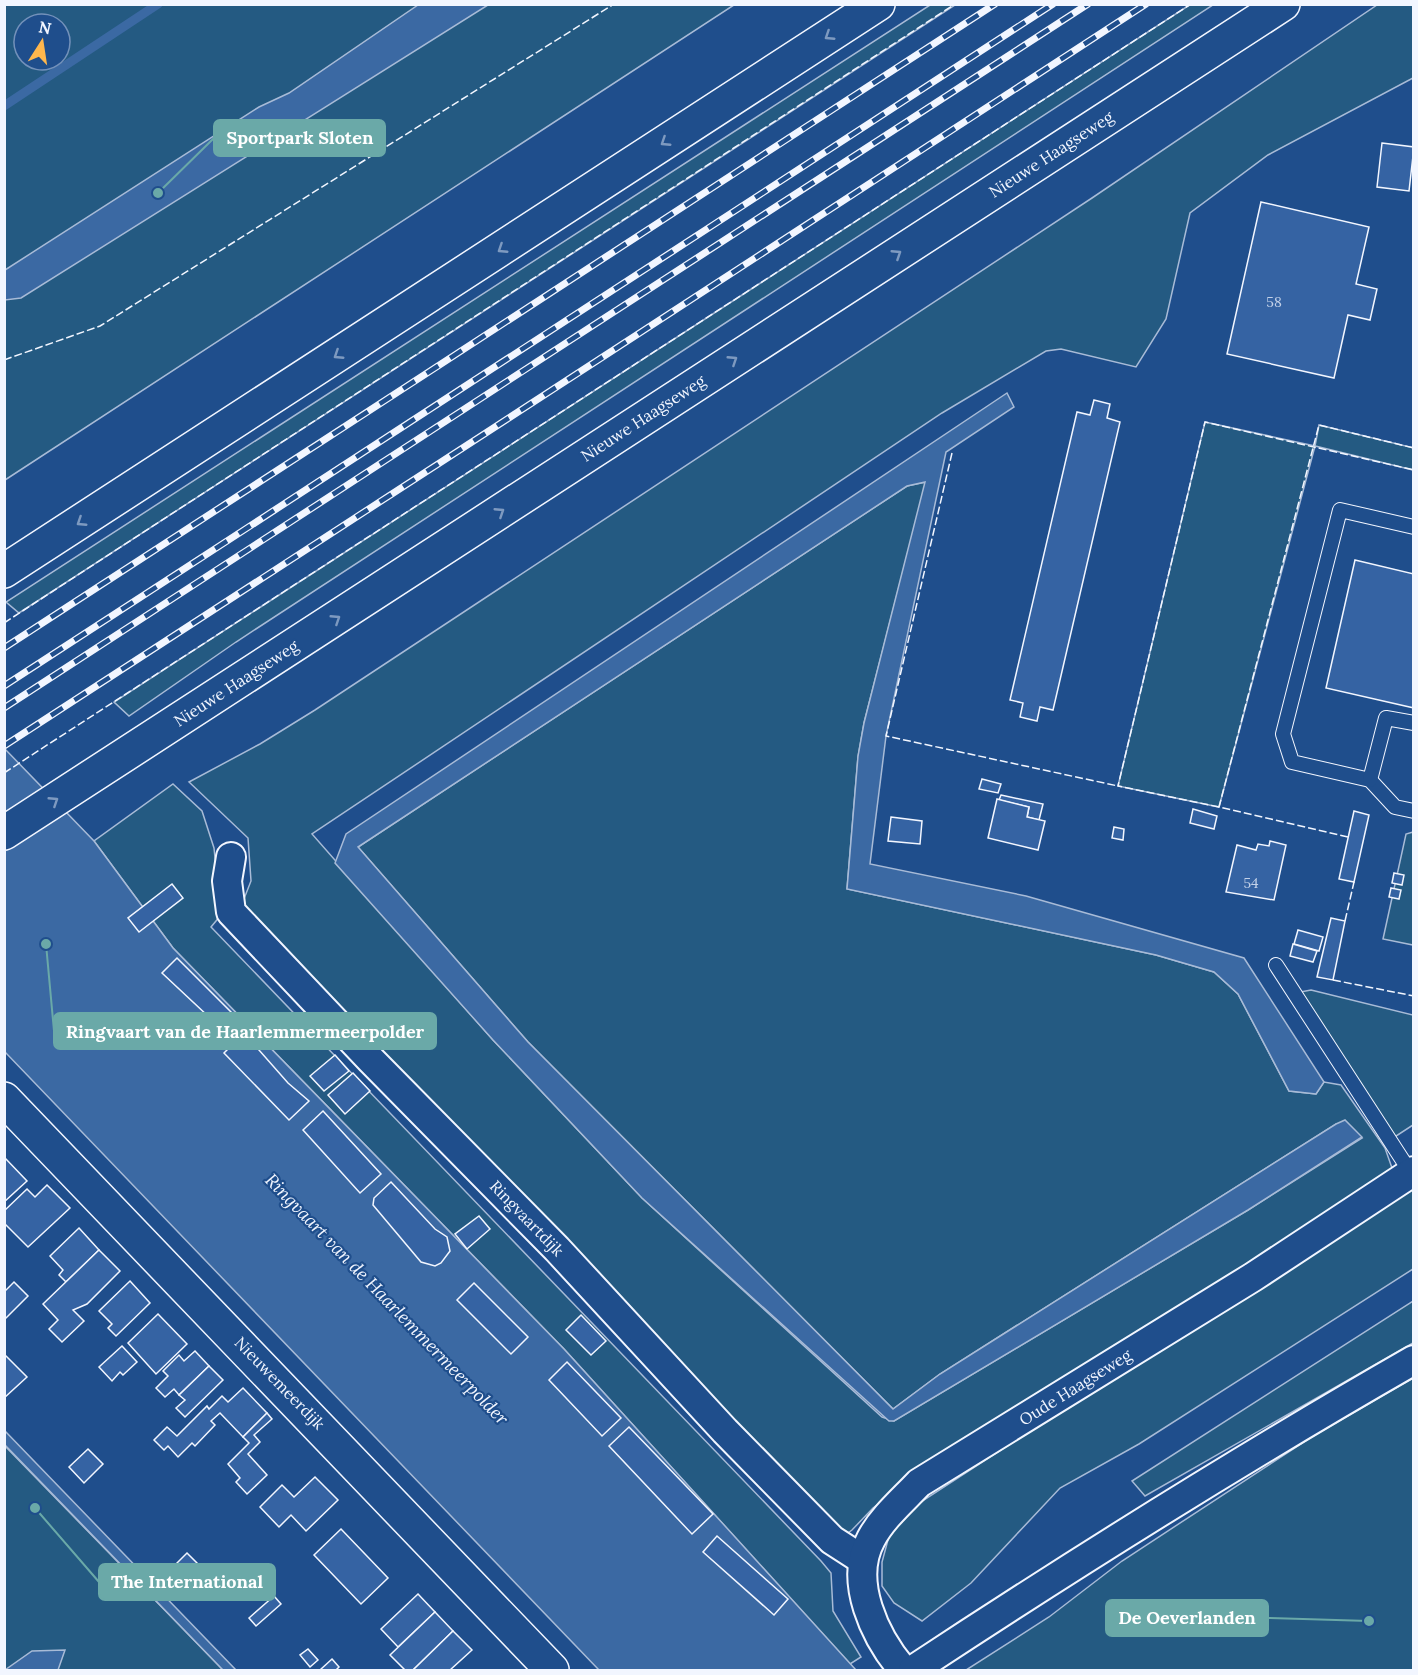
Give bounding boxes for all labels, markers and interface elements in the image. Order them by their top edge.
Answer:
north arrow [12,12,72,72]
text: N [37,16,53,38]
one-way arrow [825,29,835,41]
street label: Nieuwe Haagseweg [985,106,1118,202]
callout: Sportpark Sloten [214,120,385,156]
text: Sportpark Sloten [227,126,374,149]
one-way arrow [661,135,671,147]
one-way arrow [497,241,508,252]
one-way arrow [891,249,901,261]
house number: 58 [1266,293,1282,311]
one-way arrow [334,347,344,359]
one-way arrow [726,356,737,367]
street label: Nieuwe Haagseweg [577,370,710,466]
one-way arrow [493,508,504,519]
one-way arrow [76,514,87,525]
one-way arrow [330,614,340,626]
street label: Nieuwe Haagseweg [170,635,303,731]
one-way arrow [47,797,58,808]
house number: 54 [1243,874,1259,892]
callout: Ringvaart van de Haarlemmermeerpolder [54,1013,436,1049]
text: Ringvaart van de Haarlemmermeerpolder [66,1020,425,1043]
water label: Ringvaart van de Haarlemmermeerpolder [260,1168,514,1430]
street label: Ringvaartdijk [486,1176,568,1260]
street label: Nieuwemeerdijk [231,1332,330,1434]
street label: Oude Haagseweg [1015,1344,1136,1430]
callout: The International [99,1564,275,1600]
text: The International [111,1570,263,1593]
callout: De Oeverlanden [1106,1600,1268,1636]
text: De Oeverlanden [1118,1606,1256,1629]

